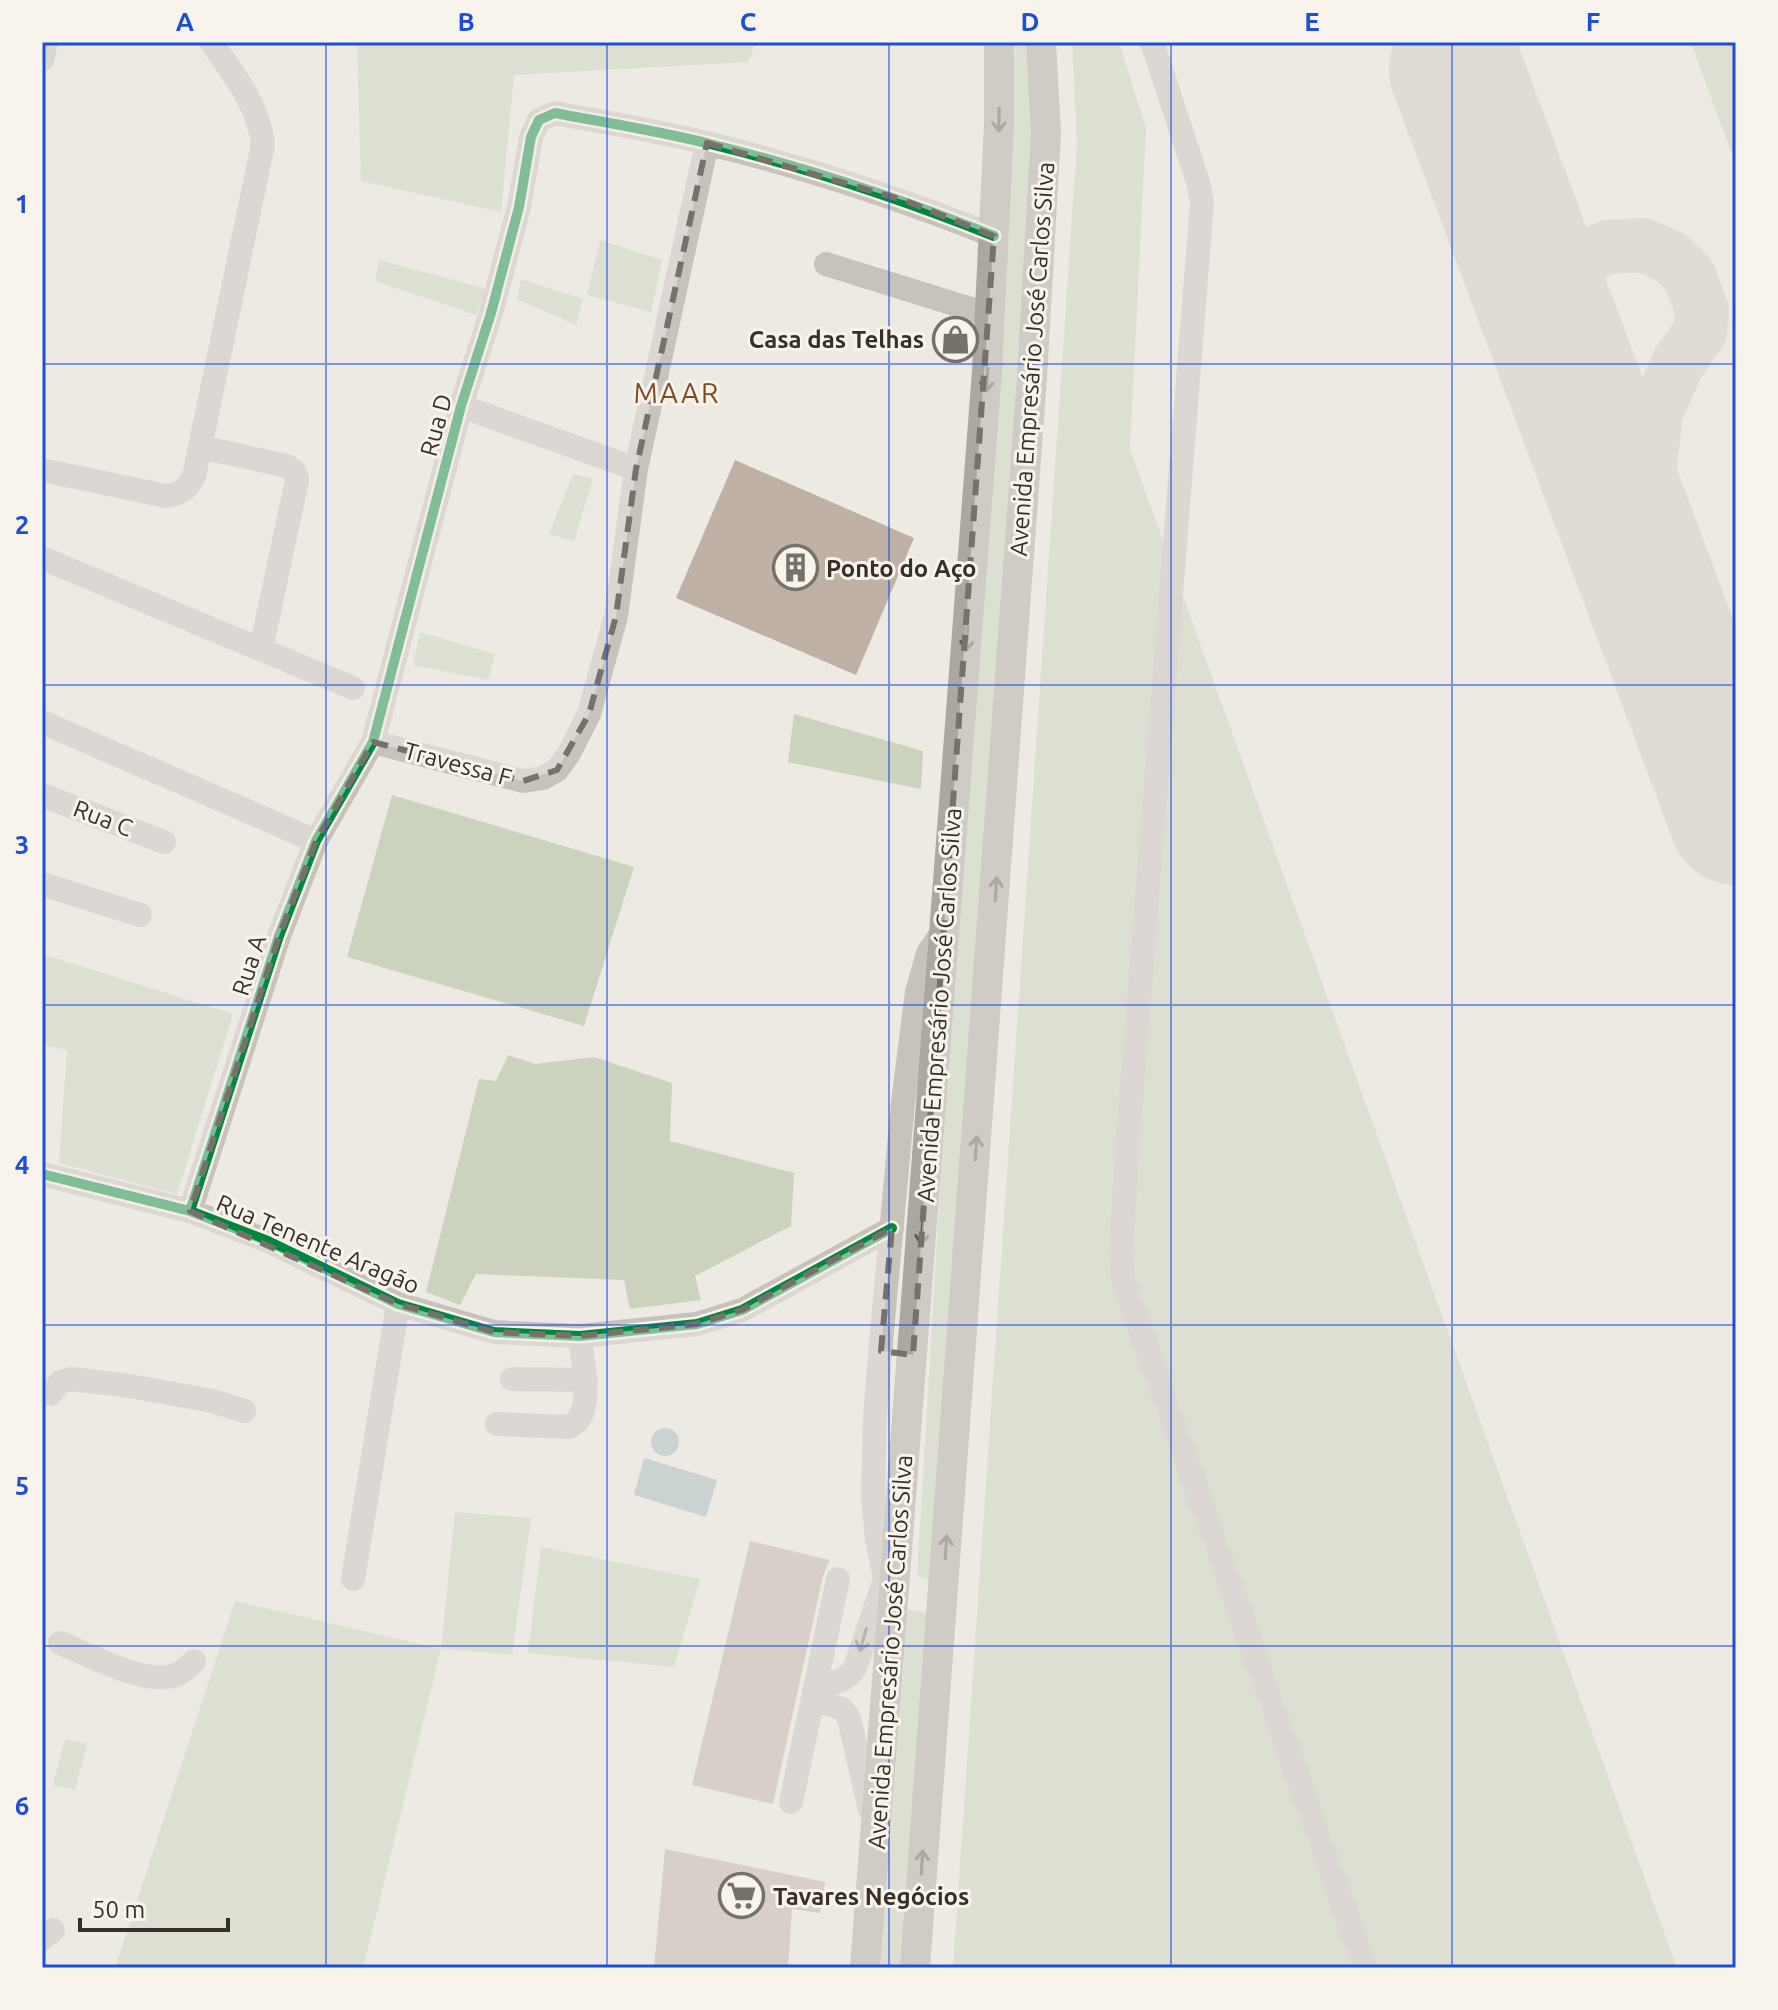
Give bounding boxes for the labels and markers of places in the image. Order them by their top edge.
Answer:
shop icon: Casa das Telhas [931,315,979,363]
place label: Casa das Telhas [749,326,924,353]
building icon: Ponto do Aço [771,544,819,592]
place label: Ponto do Aço [826,555,976,582]
supermarket icon: Tavares Negócios [718,1872,766,1920]
place label: Tavares Negócios [773,1883,969,1910]

